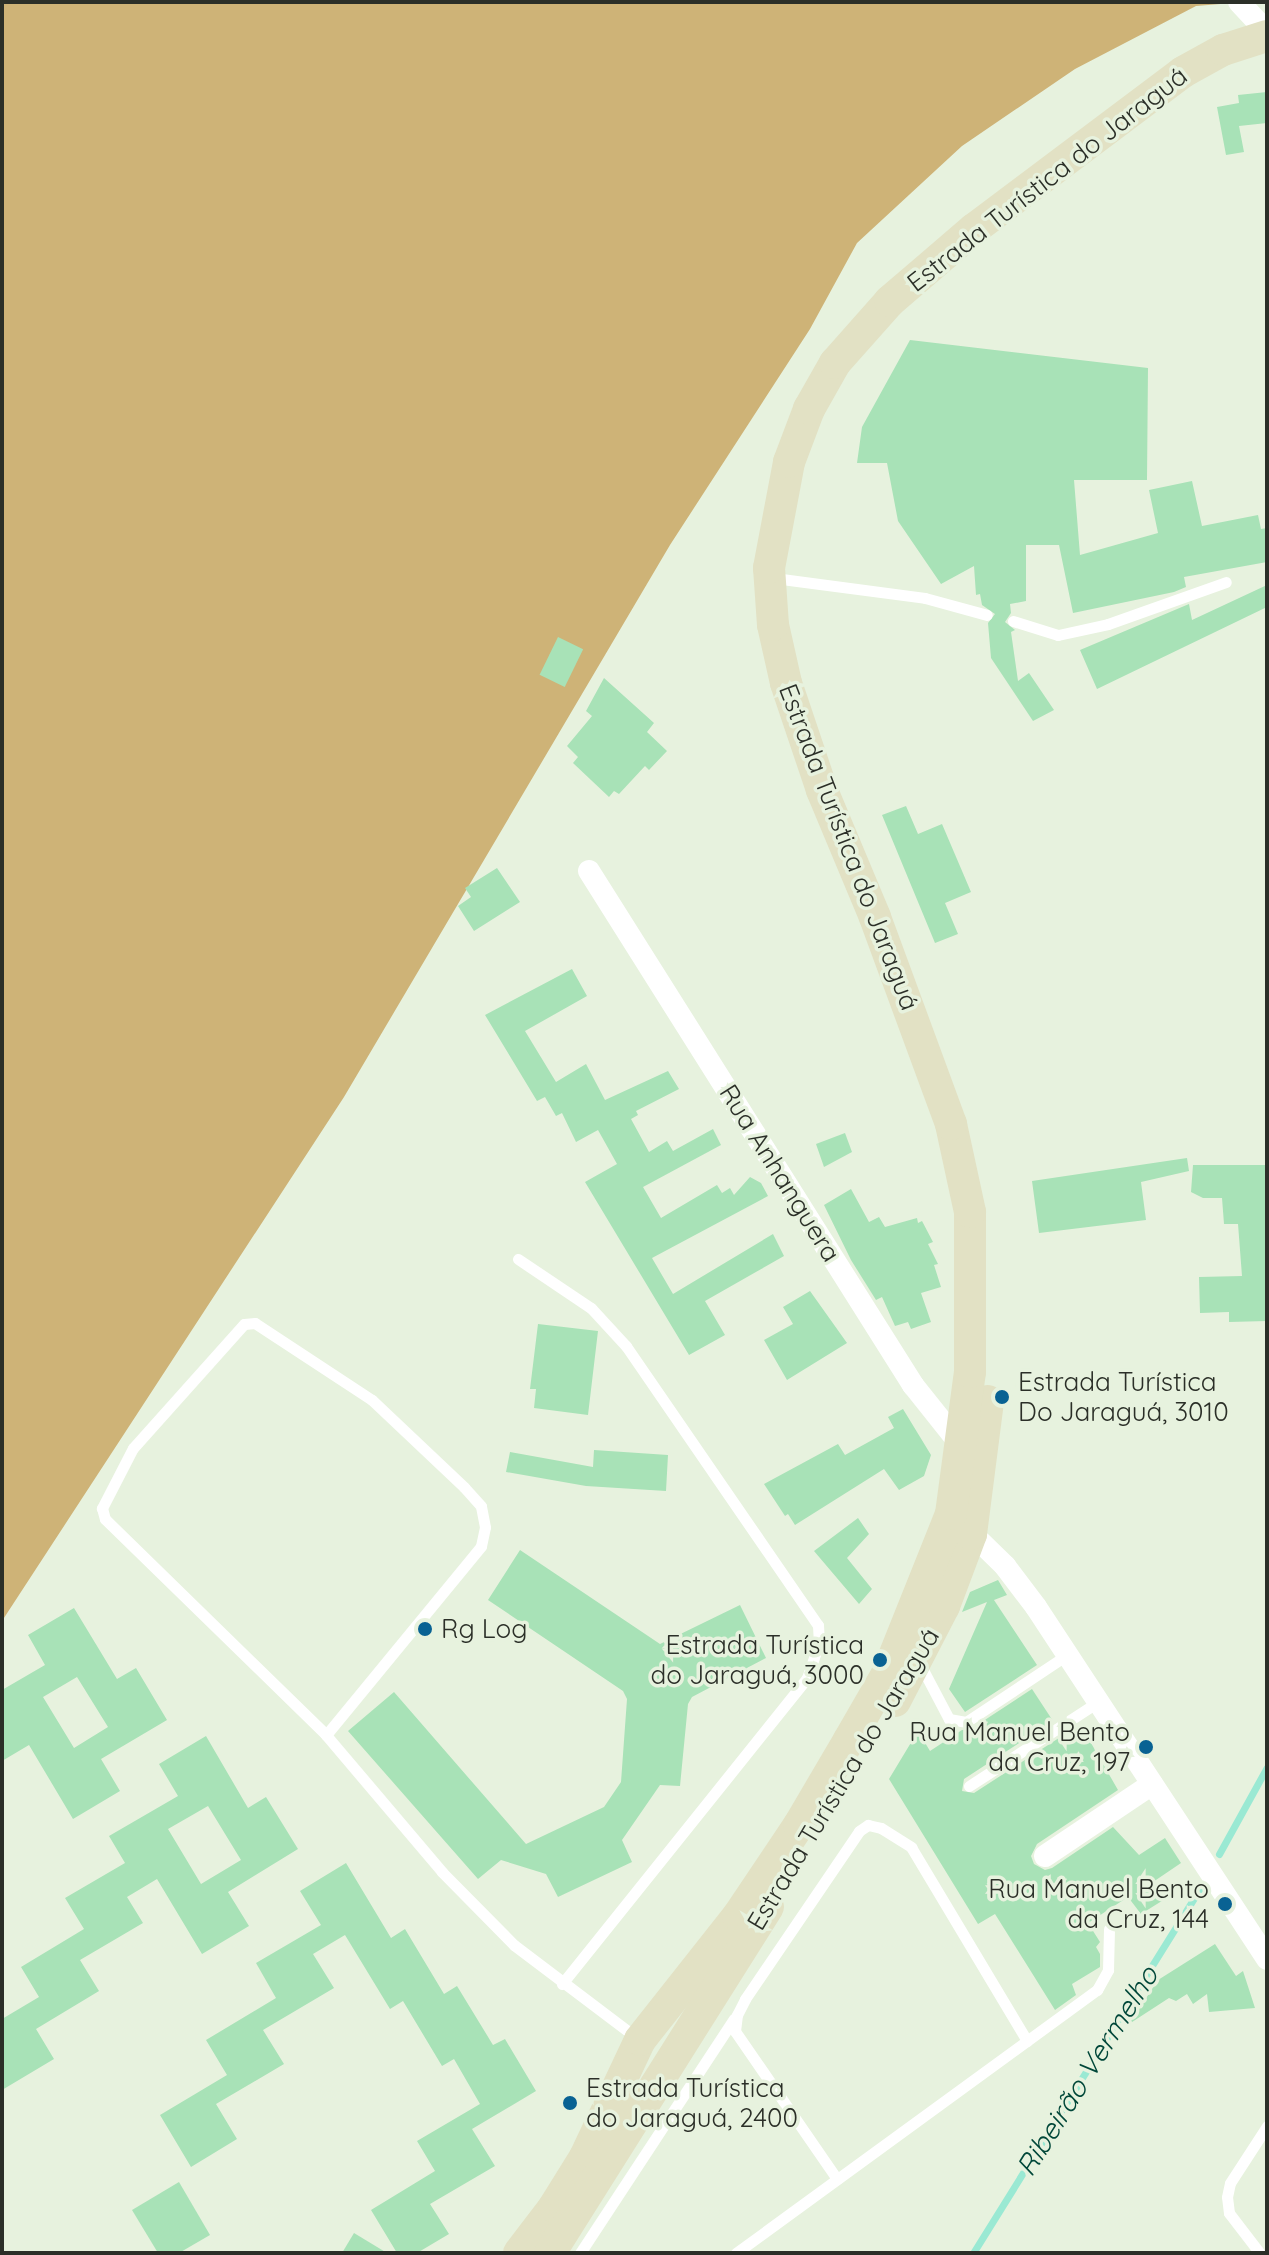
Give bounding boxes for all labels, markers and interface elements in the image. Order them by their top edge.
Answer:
street label: Estrada Turística do Jaraguá [901,60,1193,298]
street label: Estrada Turística do Jaraguá [772,679,926,1015]
street label: Rua Anhanguera [713,1079,847,1267]
place label: Estrada Turística Do Jaraguá, 3010 [1018,1366,1229,1428]
marker: Estrada Turística Do Jaraguá, 3010 [993,1388,1011,1406]
place label: Rg Log [441,1613,528,1645]
marker: Rg Log [416,1620,434,1638]
street label: Estrada Turística do Jaraguá [740,1622,946,1936]
place label: Estrada Turística do Jaraguá, 3000 [651,1629,864,1690]
marker: Estrada Turística do Jaraguá, 3000 [871,1651,889,1669]
place label: Rua Manuel Bento da Cruz, 197 [909,1716,1130,1778]
marker: Rua Manuel Bento da Cruz, 197 [1137,1738,1155,1756]
place label: Rua Manuel Bento da Cruz, 144 [988,1873,1209,1934]
marker: Rua Manuel Bento da Cruz, 144 [1216,1895,1234,1913]
water label: Ribeirão Vermelho [1009,1960,1165,2182]
place label: Estrada Turística do Jaraguá, 2400 [586,2072,798,2134]
marker: Estrada Turística do Jaraguá, 2400 [561,2094,579,2112]

